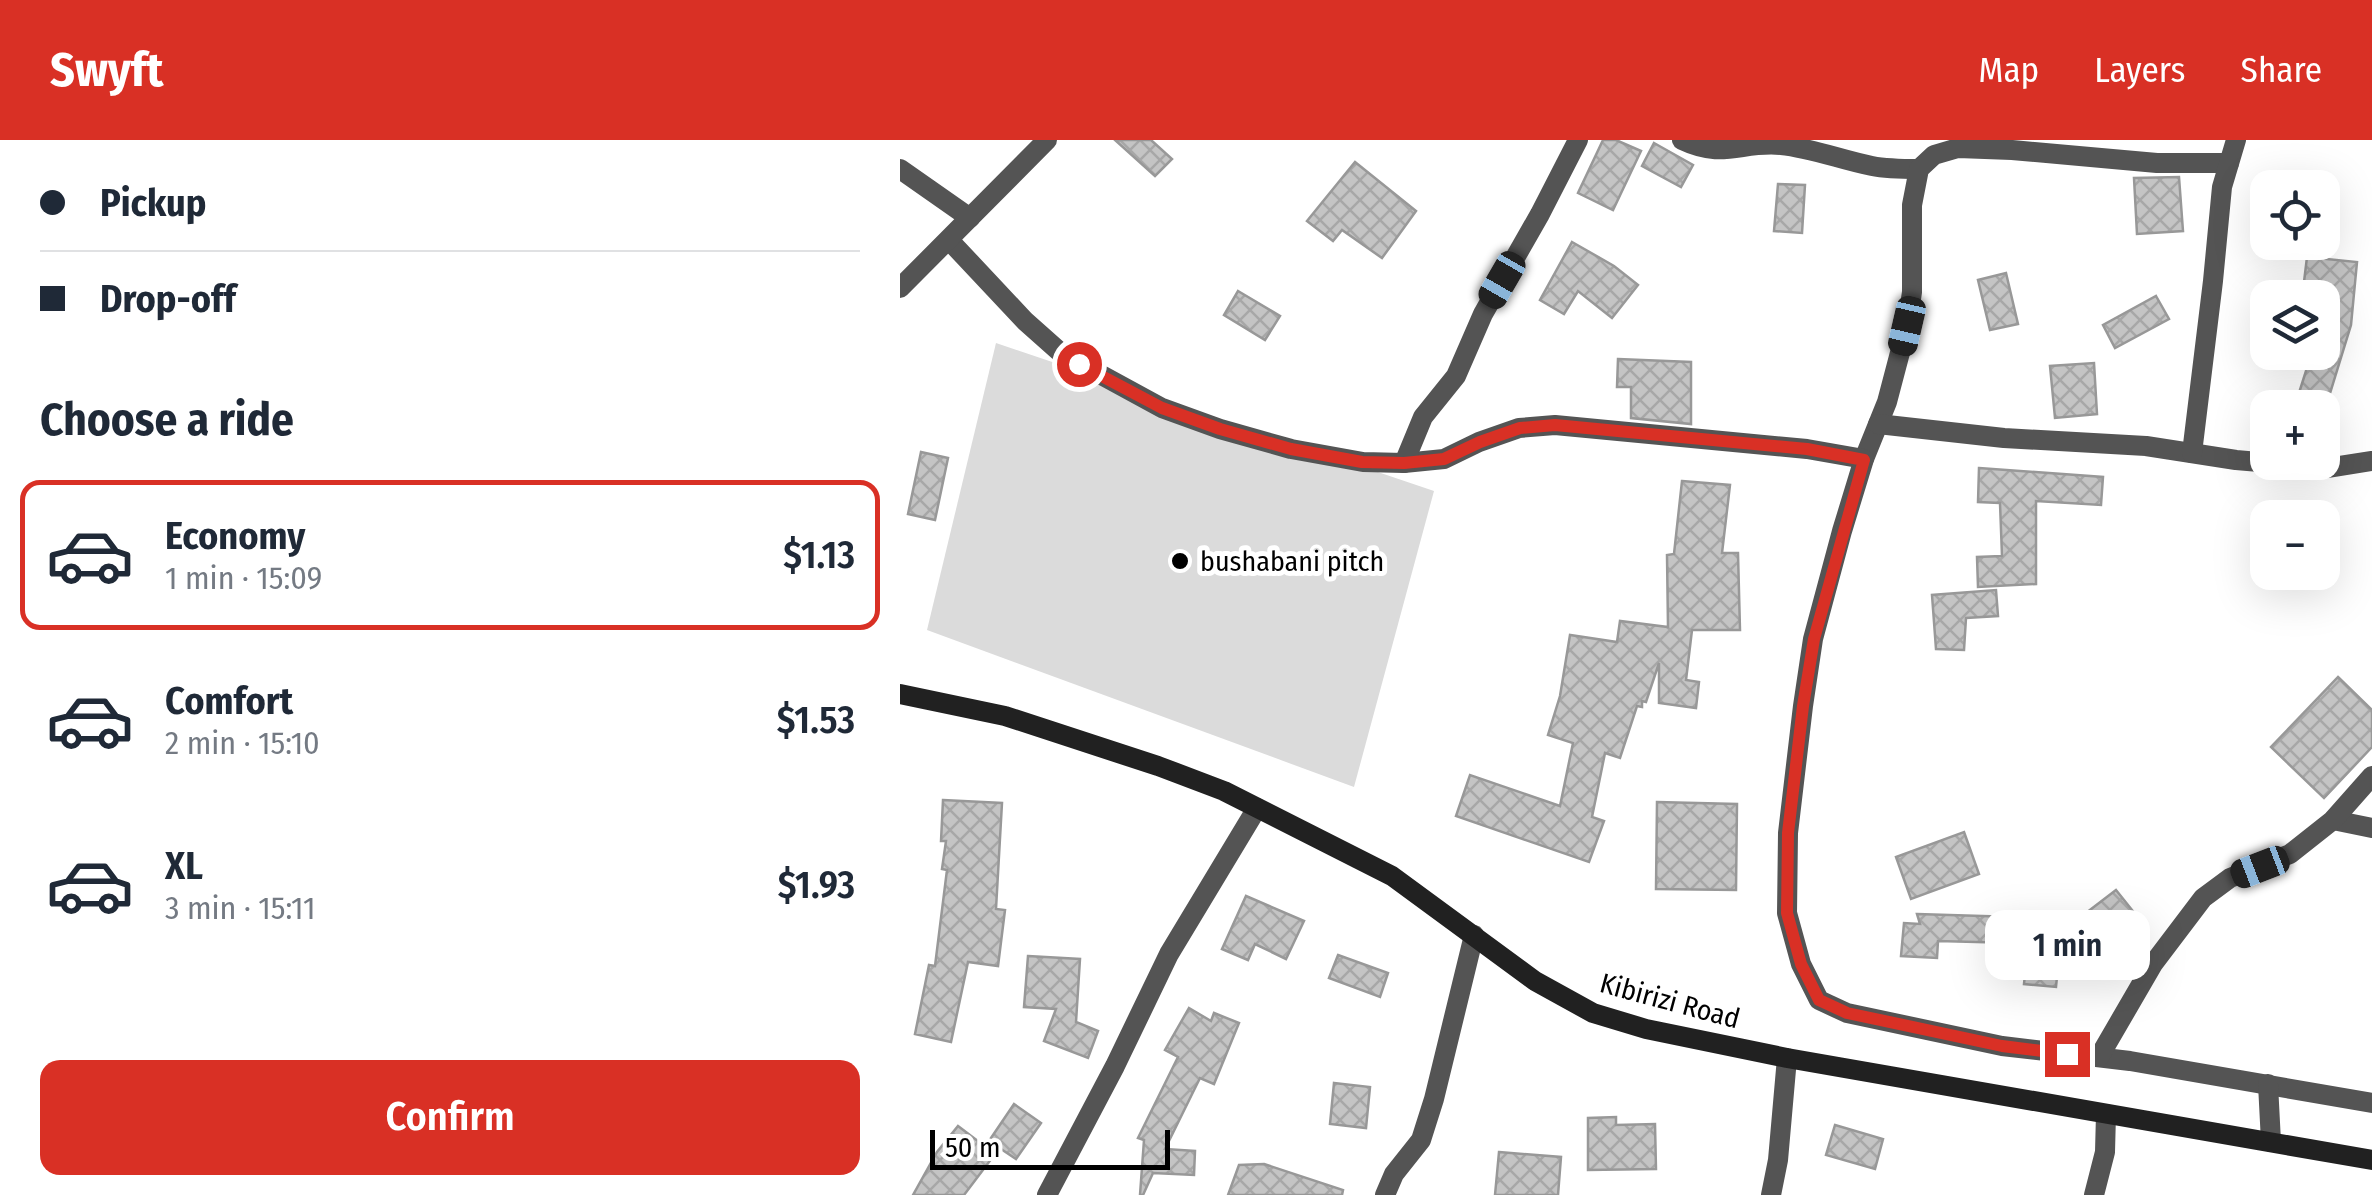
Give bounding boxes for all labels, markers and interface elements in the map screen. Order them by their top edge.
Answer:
text: Swyft [50,41,163,99]
text: Map [1979,49,2039,91]
text: Layers [2094,49,2186,91]
text: Share [2241,49,2322,91]
map controls [2250,170,2340,590]
button: locate [2250,170,2340,260]
text: Pickup [100,180,206,226]
car [1474,247,1530,313]
text: Drop-off [100,276,236,322]
button: layers [2250,280,2340,370]
car [1886,293,1928,359]
route start [1057,342,1102,387]
button: + [2250,390,2340,480]
text: Choose a ride [40,393,294,447]
button: − [2250,500,2340,590]
icon: car [45,510,135,600]
text: Economy [165,513,305,559]
text: $1.13 [783,532,855,578]
place label: bushabani pitch [1200,545,1384,578]
marker: bushabani pitch [1169,550,1191,572]
text: 1 min · 15:09 [165,559,322,597]
icon: car [45,675,135,765]
text: Comfort [165,678,293,724]
text: $1.53 [777,697,855,743]
text: 2 min · 15:10 [165,724,320,762]
icon: car [45,840,135,930]
car [2227,842,2293,892]
text: XL [165,843,203,889]
text: $1.93 [778,862,855,908]
text: 3 min · 15:11 [165,889,315,927]
callout: 1 min [1984,909,2150,979]
text: 1 min [2033,926,2102,964]
street label: Kibirizi Road [1596,967,1744,1035]
route end [2045,1032,2090,1077]
button: Confirm [40,1060,860,1175]
scale bar [930,1125,1170,1170]
text: 50 m [945,1131,1001,1164]

